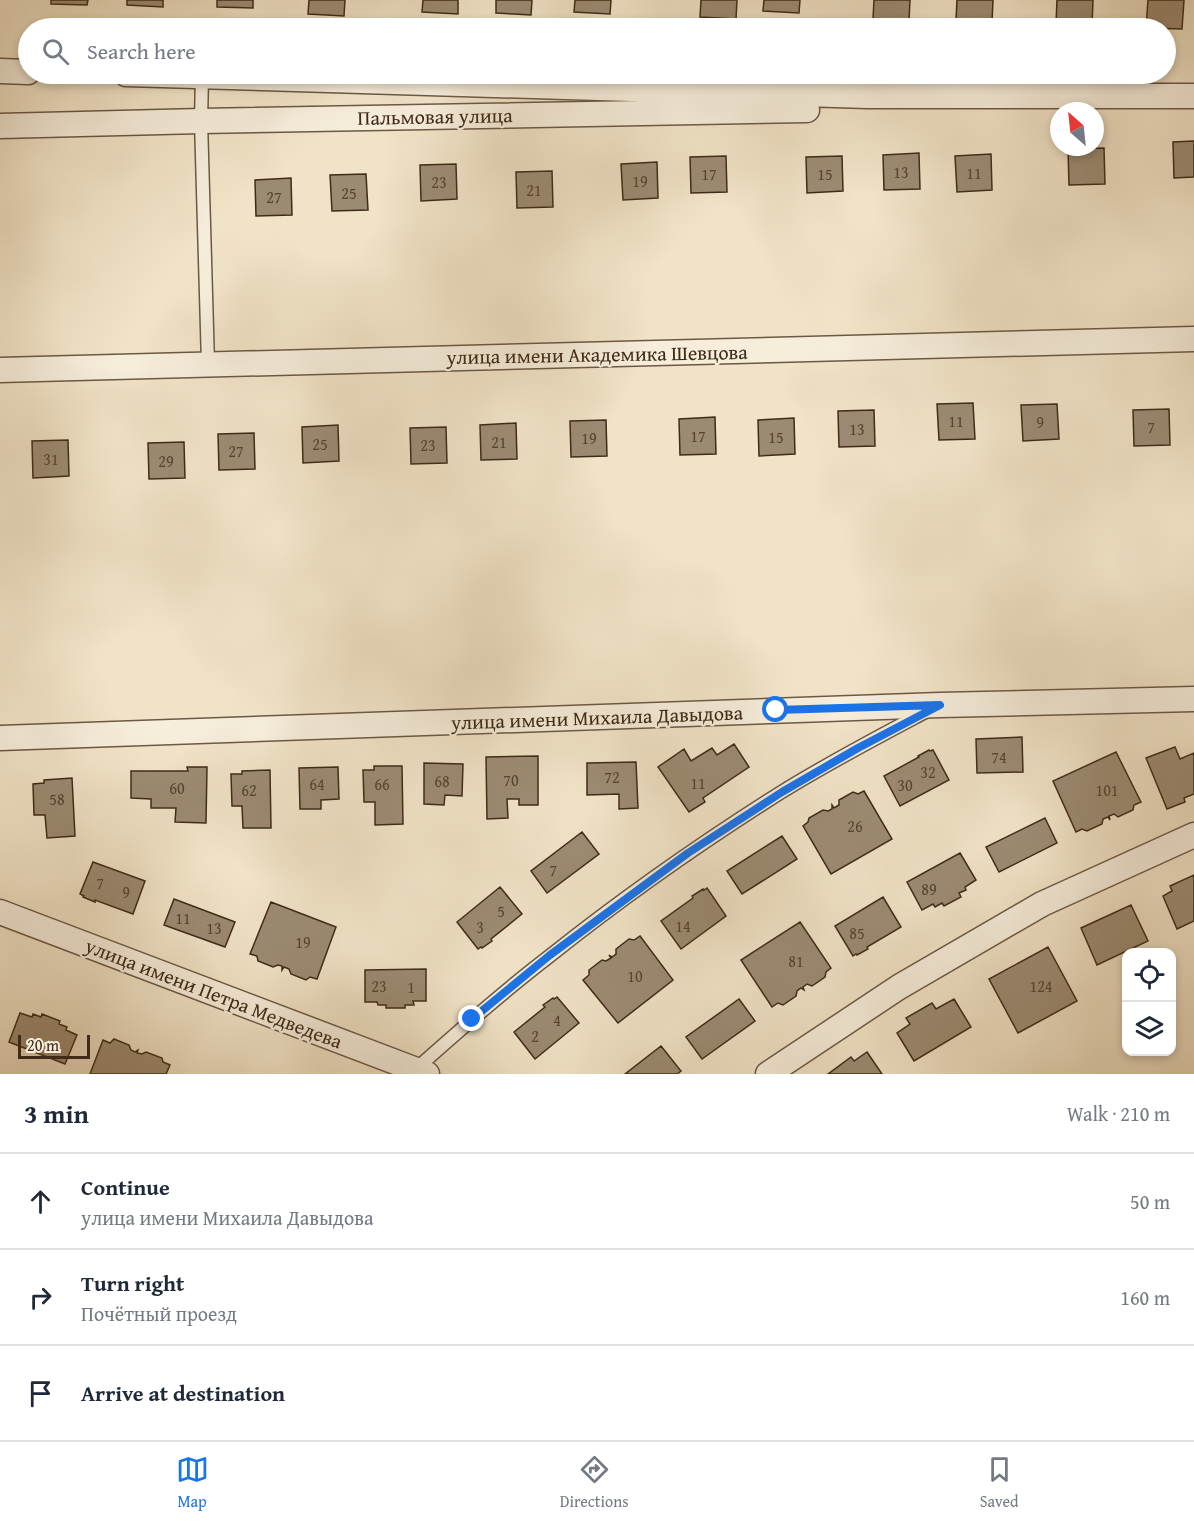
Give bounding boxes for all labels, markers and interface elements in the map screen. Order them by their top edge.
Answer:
search box [18,18,1176,84]
icon: search [39,35,72,68]
text: Search here [87,35,196,67]
street label: Пальмовая улица [357,100,513,132]
north arrow [1050,102,1104,156]
house number: 13 [893,160,909,184]
house number: 11 [966,161,982,185]
house number: 17 [701,162,717,186]
house number: 15 [817,162,833,186]
house number: 19 [632,169,648,193]
house number: 23 [431,170,447,194]
house number: 21 [526,178,542,202]
house number: 25 [341,181,357,205]
house number: 27 [266,185,282,209]
street label: улица имени Академика Шевцова [445,337,748,371]
house number: 11 [948,409,964,433]
house number: 9 [1036,410,1044,434]
house number: 7 [1147,415,1155,439]
house number: 13 [849,417,865,441]
house number: 17 [690,424,706,448]
house number: 15 [768,425,784,449]
house number: 19 [581,426,597,450]
house number: 21 [491,430,507,454]
house number: 25 [312,432,328,456]
house number: 23 [420,433,436,457]
house number: 27 [228,439,244,463]
house number: 31 [43,447,59,471]
house number: 29 [158,449,174,473]
route start [762,696,788,722]
street label: улица имени Михаила Давыдова [449,697,744,737]
house number: 74 [991,745,1007,769]
house number: 32 [920,760,936,784]
house number: 72 [604,765,620,789]
house number: 70 [503,768,519,792]
house number: 68 [434,769,450,793]
house number: 11 [690,771,706,795]
house number: 64 [309,772,325,796]
house number: 66 [374,772,390,796]
house number: 30 [897,773,913,797]
house number: 60 [169,776,185,800]
house number: 62 [241,778,257,802]
house number: 101 [1095,778,1119,802]
house number: 58 [49,787,65,811]
house number: 26 [847,814,863,838]
house number: 7 [549,858,557,882]
house number: 7 [96,871,104,895]
house number: 89 [921,877,937,901]
house number: 9 [122,880,130,904]
house number: 5 [497,899,505,923]
house number: 11 [175,906,191,930]
house number: 14 [675,914,691,938]
house number: 3 [476,915,484,939]
house number: 13 [206,916,222,940]
house number: 85 [849,921,865,945]
street label: улица имени Петра Медведева [80,930,347,1056]
house number: 19 [295,930,311,954]
map controls [1122,948,1176,1056]
button: locate [1122,948,1176,1002]
house number: 81 [788,949,804,973]
house number: 10 [627,964,643,988]
house number: 23 [371,974,387,998]
house number: 124 [1029,974,1053,998]
house number: 1 [407,975,415,999]
button: layers [1122,1002,1176,1056]
route end [458,1005,484,1031]
house number: 4 [553,1008,561,1032]
house number: 2 [531,1024,539,1048]
scale bar [18,1032,90,1060]
text: 20 m [27,1033,59,1057]
text: 3 min [24,1094,89,1133]
text: Walk · 210 m [1067,1099,1170,1128]
text: Continue [81,1171,170,1203]
icon: ahead [24,1185,57,1218]
text: 50 m [1130,1187,1170,1216]
text: улица имени Михаила Давыдова [81,1203,373,1232]
text: Turn right [81,1267,184,1299]
icon: right [24,1281,57,1314]
text: 160 m [1120,1283,1170,1312]
text: Почётный проезд [81,1299,237,1328]
icon: arrive [24,1377,57,1410]
text: Arrive at destination [81,1377,285,1409]
tab: Map [176,1453,209,1513]
tab: Directions [560,1453,629,1513]
tab: Saved [980,1453,1018,1513]

